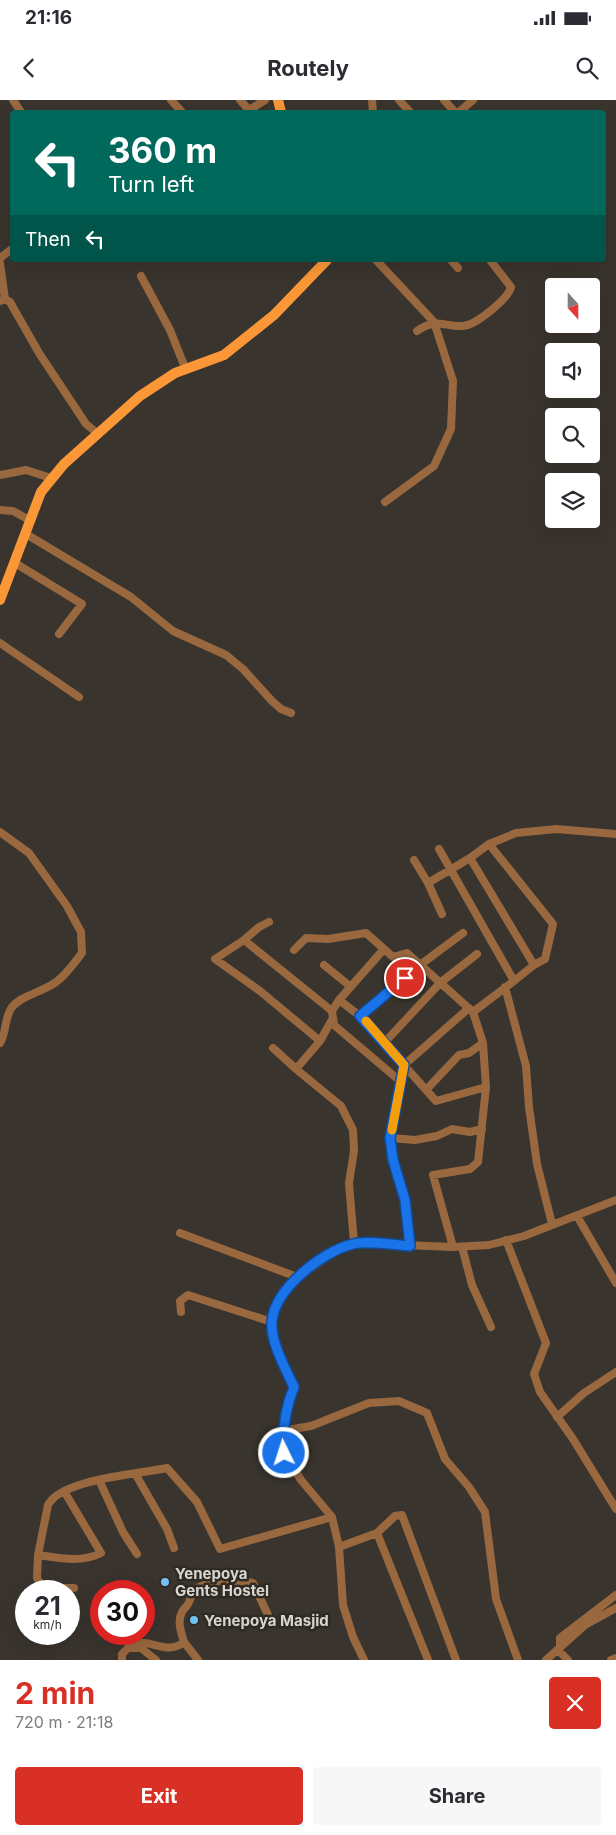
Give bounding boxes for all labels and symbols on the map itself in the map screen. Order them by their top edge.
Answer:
north arrow [545,278,600,332]
pin [384,957,426,999]
position arrow [257,1426,309,1478]
place label: Yenepoya Gents Hostel [175,1564,269,1600]
marker: Yenepoya Gents Hostel [159,1576,171,1588]
speed limit sign: 30 [90,1580,155,1645]
place label: Yenepoya Masjid [204,1611,329,1630]
marker: Yenepoya Masjid [188,1614,200,1626]

